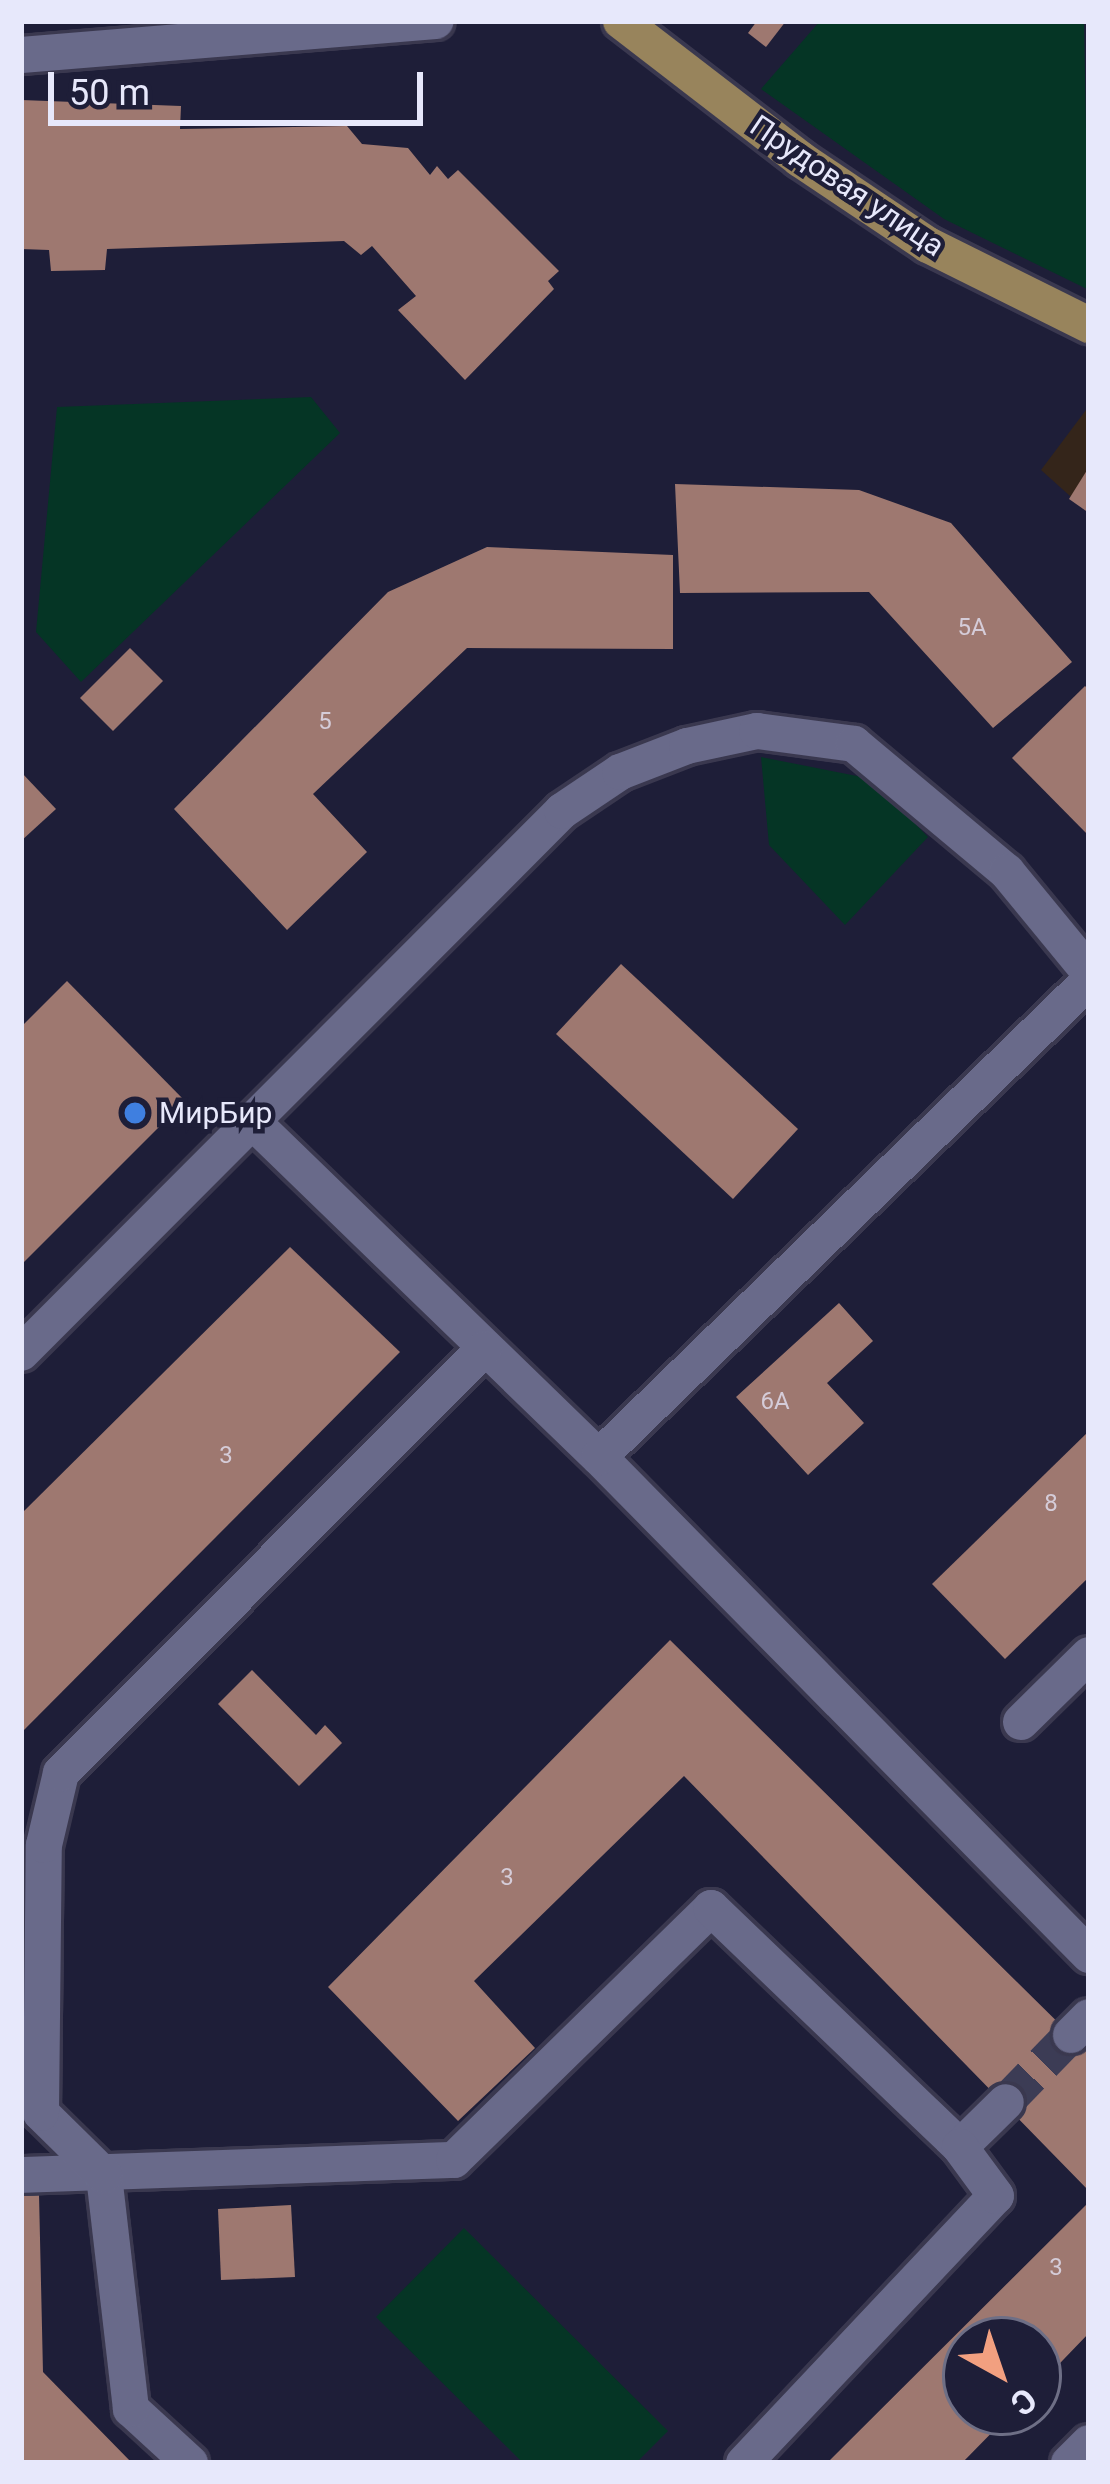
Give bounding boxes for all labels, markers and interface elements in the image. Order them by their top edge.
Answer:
scale bar [54,48,429,122]
text: 50 m [69,72,150,114]
street label: Прудовая улица [743,108,951,264]
house number: 5А [957,614,987,642]
house number: 5 [318,708,332,736]
place label: МирБир [159,1095,272,1131]
marker: МирБир [122,1100,148,1126]
house number: 6А [760,1388,790,1416]
house number: 3 [219,1442,233,1470]
house number: 8 [1044,1490,1058,1518]
house number: 3 [500,1864,514,1892]
house number: 3 [1049,2254,1063,2282]
north arrow [942,2316,1062,2436]
text: С [1003,2380,1044,2424]

